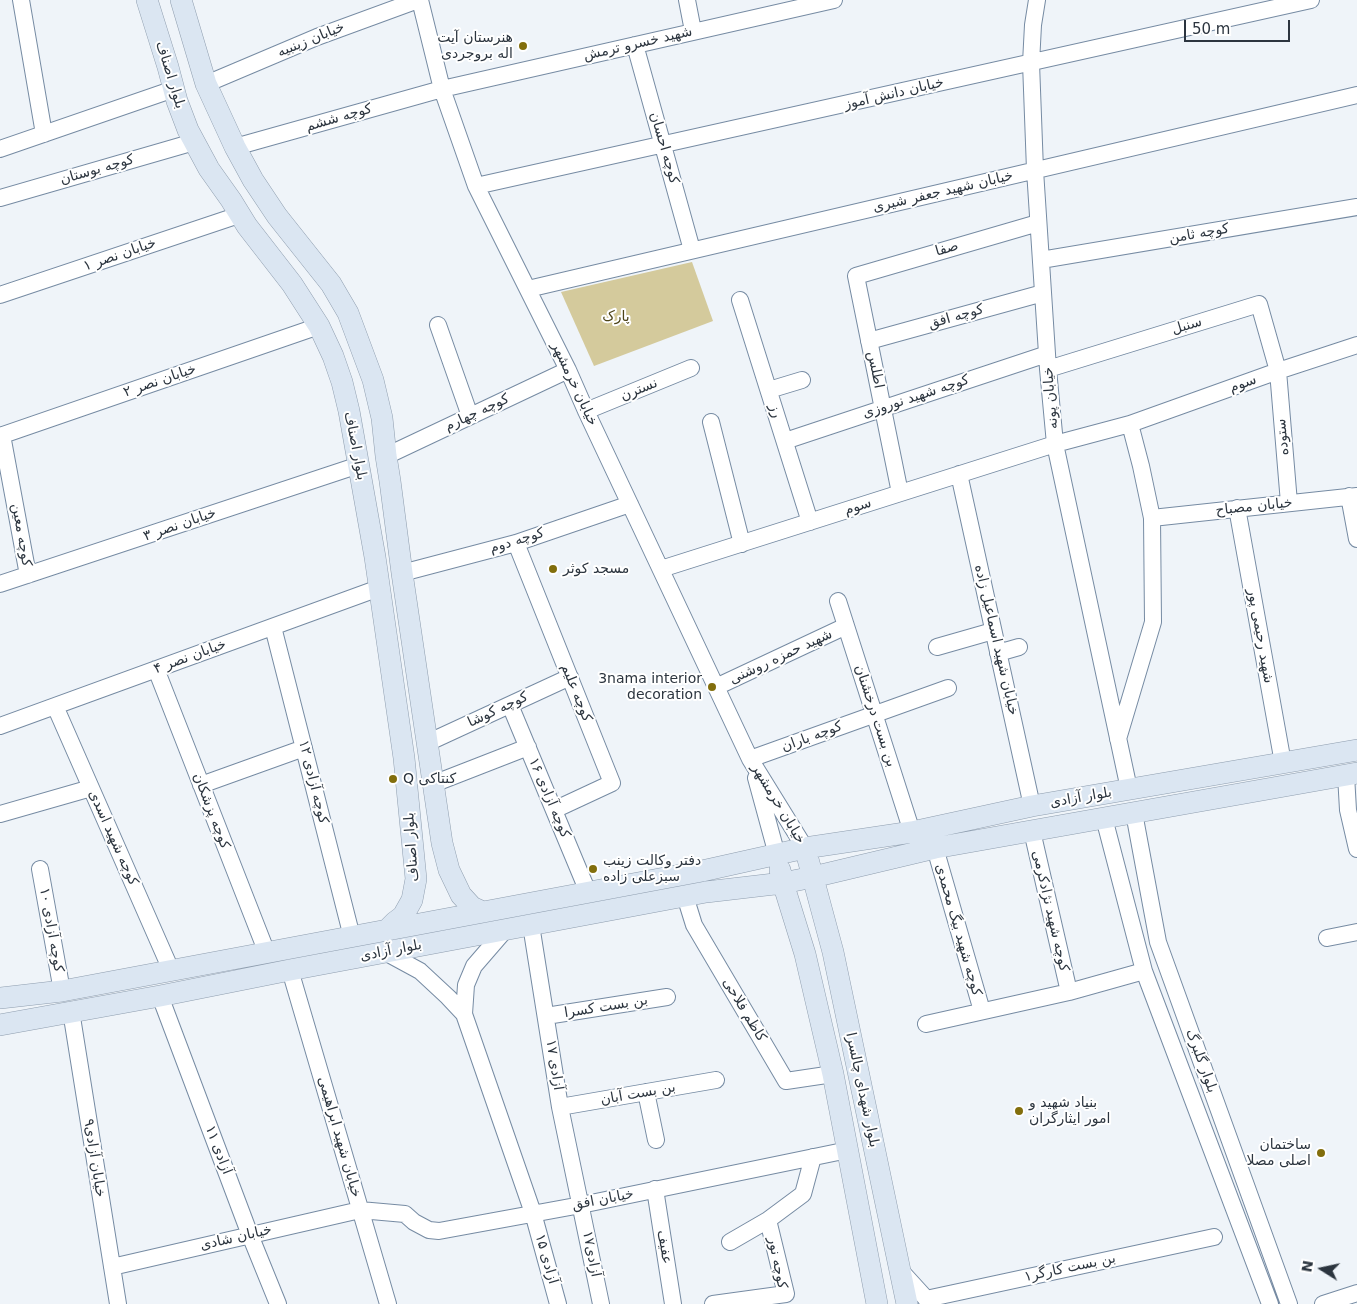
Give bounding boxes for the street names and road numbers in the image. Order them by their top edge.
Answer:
street label: خیابان زینبیه [275,19,347,61]
street label: شهید خسرو ترمش [582,23,694,65]
street label: بلوار اصناف [152,39,188,111]
street label: خیابان دانش آموز [843,74,945,114]
street label: کوچه ششم [304,101,374,135]
street label: کوچه احسان [646,110,682,186]
street label: کوچه بوستان [58,151,136,189]
street label: خیابان شهید جعفر شیری [871,168,1015,216]
street label: کوچه ثامن [1168,220,1230,248]
street label: خیابان نصر ۱ [81,235,159,275]
street label: صفا [934,238,960,260]
street label: کوچه افق [926,301,986,333]
street label: سنبل [1170,313,1204,339]
street label: خیابان خرمشهر [547,339,601,429]
street label: اطلس [863,350,887,390]
street label: خیابان نصر ۲ [121,361,199,401]
street label: خیابان پونه [1040,366,1062,430]
street label: سوم [1227,371,1259,397]
street label: کوچه شهید نوروزی [861,372,971,422]
street label: نسترن [618,375,660,405]
street label: کوچه چهارم [442,391,512,435]
street label: رز [765,402,785,420]
street label: بلوار اصناف [340,410,370,482]
street label: ستوده [1273,418,1293,456]
street label: سوم [842,495,874,519]
street label: خیابان مصباح [1215,495,1293,519]
street label: کوچه معین [7,502,35,568]
street label: خیابان نصر ۳ [141,505,219,545]
street label: کوچه دوم [488,525,546,557]
street label: خیابان شهید اسماعیل زاده [970,563,1022,717]
street label: شهید رحیمی پور [1243,587,1277,685]
street label: شهید حمزه روشنی [727,626,835,688]
street label: خیابان نصر ۴ [152,636,228,678]
street label: کوچه علیم [557,662,595,724]
street label: بن بست درخشنان [851,663,899,769]
street label: کوچه کوشا [465,689,531,731]
street label: کوچه باران [779,718,845,756]
street label: کوچه آزادی ۱۲ [294,738,332,826]
street label: کوچه آزادی ۱۶ [525,755,573,841]
street label: خیابان خرمشهر [747,761,809,847]
street label: کوچه پزشکان [189,771,233,851]
street label: بلوار آزادی [1049,784,1113,812]
street label: کوچه شهید اسدی [84,788,142,888]
street label: بلوار اصناف [401,812,423,882]
street label: کوچه شهید نژادکرمی [1028,849,1072,973]
street label: کوچه شهید بیگ محمدی [931,862,985,998]
street label: کوچه آزادی ۱۰ [35,886,67,974]
street label: بلوار آزادی [359,937,423,965]
street label: کاظم فلاحی [718,975,770,1045]
street label: بن بست کسرا [563,992,649,1022]
street label: بلوار گلبرگ [1182,1027,1220,1095]
street label: بلوار شهدای چالسرا [842,1031,882,1149]
street label: آزادی ۱۷ [542,1038,566,1092]
street label: خیابان شهید ابراهیمی [314,1075,364,1199]
street label: بن بست آبان [599,1079,677,1109]
street label: خیابان آزادی۹ [80,1118,108,1198]
street label: آزادی ۱۱ [201,1123,235,1177]
street label: خیابان افق [571,1186,635,1214]
street label: خیابان شادی [198,1222,274,1254]
street label: آزادی۱۷ [578,1229,604,1279]
street label: عفیف [653,1229,675,1265]
street label: آزادی ۱۵ [531,1232,561,1286]
street label: کوچه نور [764,1236,790,1290]
street label: بن بست کارگر۱ [1023,1250,1117,1286]

